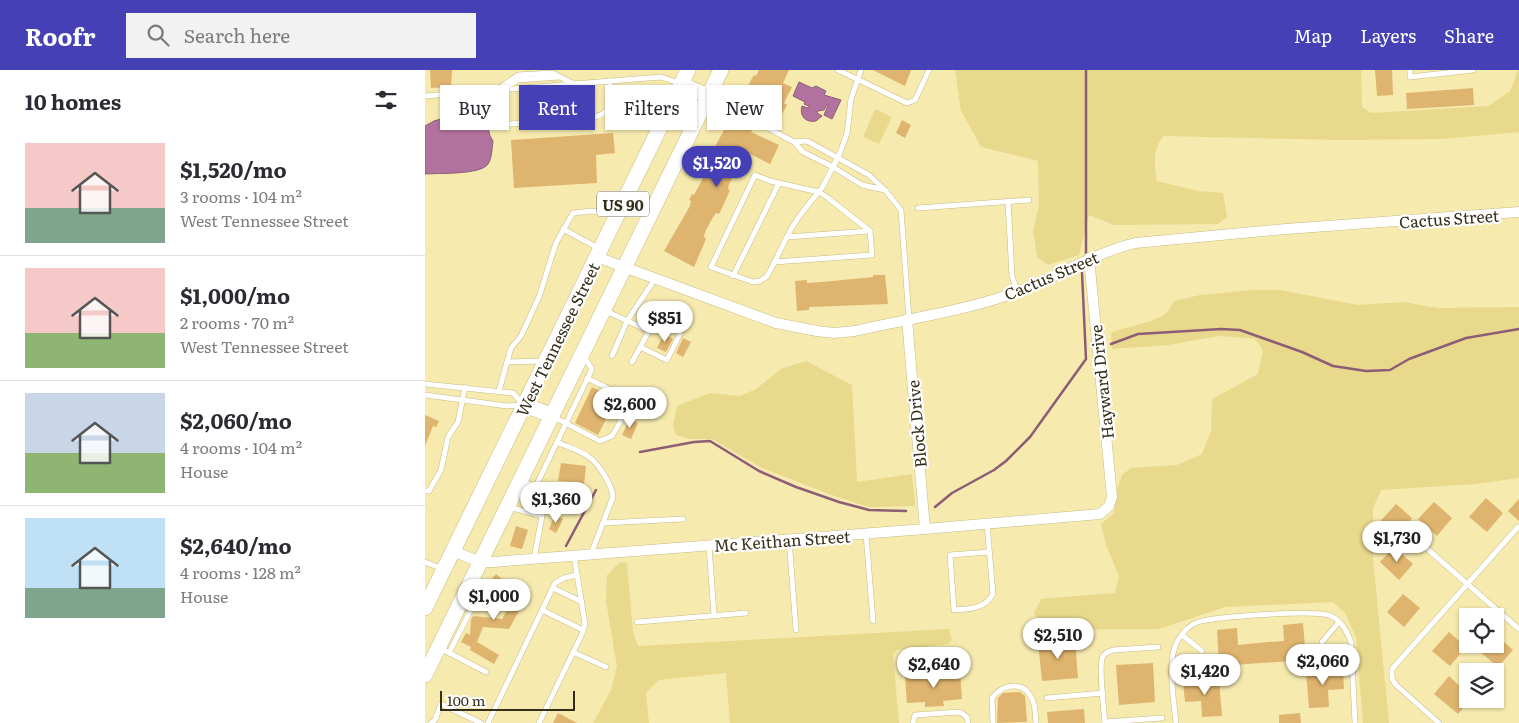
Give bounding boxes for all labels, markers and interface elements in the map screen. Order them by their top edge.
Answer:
search box [126,13,476,58]
text: Roofr [25,18,96,53]
icon: search [144,21,172,49]
text: Search here [184,21,290,49]
text: Map [1294,22,1332,49]
text: Layers [1360,22,1416,49]
text: Share [1444,22,1494,49]
text: 10 homes [25,85,121,116]
chip: Buy [440,85,509,130]
chip: Rent [519,85,595,130]
chip: Filters [605,85,697,130]
chip: New [707,85,782,130]
icon: filters [372,86,400,114]
pin: $1,520 [676,146,758,188]
text: $1,520 [693,150,741,174]
text: $1,520/mo [180,153,287,184]
icon: home [65,163,125,223]
text: 3 rooms · 104 m² [180,184,302,208]
road number: US 90 [597,192,649,216]
street label: Cactus Street [1398,202,1500,233]
text: West Tennessee Street [180,208,349,232]
street label: Cactus Street [1000,244,1102,306]
street label: West Tennessee Street [509,257,605,420]
text: $1,000/mo [180,279,290,310]
icon: home [65,288,125,348]
pin: $851 [635,300,695,343]
text: $851 [648,305,682,329]
text: 2 rooms · 70 m² [180,310,294,334]
street label: Hayward Drive [1083,324,1119,440]
text: West Tennessee Street [180,334,349,358]
street label: Block Drive [900,379,932,469]
pin: $2,600 [589,386,671,429]
text: $2,600 [604,391,656,415]
text: $2,060/mo [180,404,292,435]
icon: home [65,413,125,473]
text: 4 rooms · 104 m² [180,435,302,459]
text: House [180,459,228,483]
pin: $1,360 [515,482,597,524]
text: $1,360 [531,486,581,510]
pin: $1,730 [1356,520,1438,563]
street label: Mc Keithan Street [713,523,852,557]
text: $1,730 [1373,525,1421,549]
text: $2,640/mo [180,529,292,560]
icon: home [65,538,125,598]
text: 4 rooms · 128 m² [180,560,301,584]
pin: $1,000 [453,578,535,621]
text: $1,000 [469,583,519,607]
text: House [180,584,228,608]
map controls [1459,608,1504,708]
button: locate [1459,608,1504,653]
pin: $2,510 [1017,618,1099,660]
text: $2,510 [1034,622,1082,646]
pin: $2,060 [1282,644,1364,686]
pin: $2,640 [893,646,975,689]
text: $2,060 [1297,648,1349,672]
text: $2,640 [908,651,960,675]
pin: $1,420 [1164,654,1246,696]
text: $1,420 [1181,658,1229,682]
button: layers [1459,663,1504,708]
scale bar [440,688,575,711]
text: 100 m [447,690,485,710]

